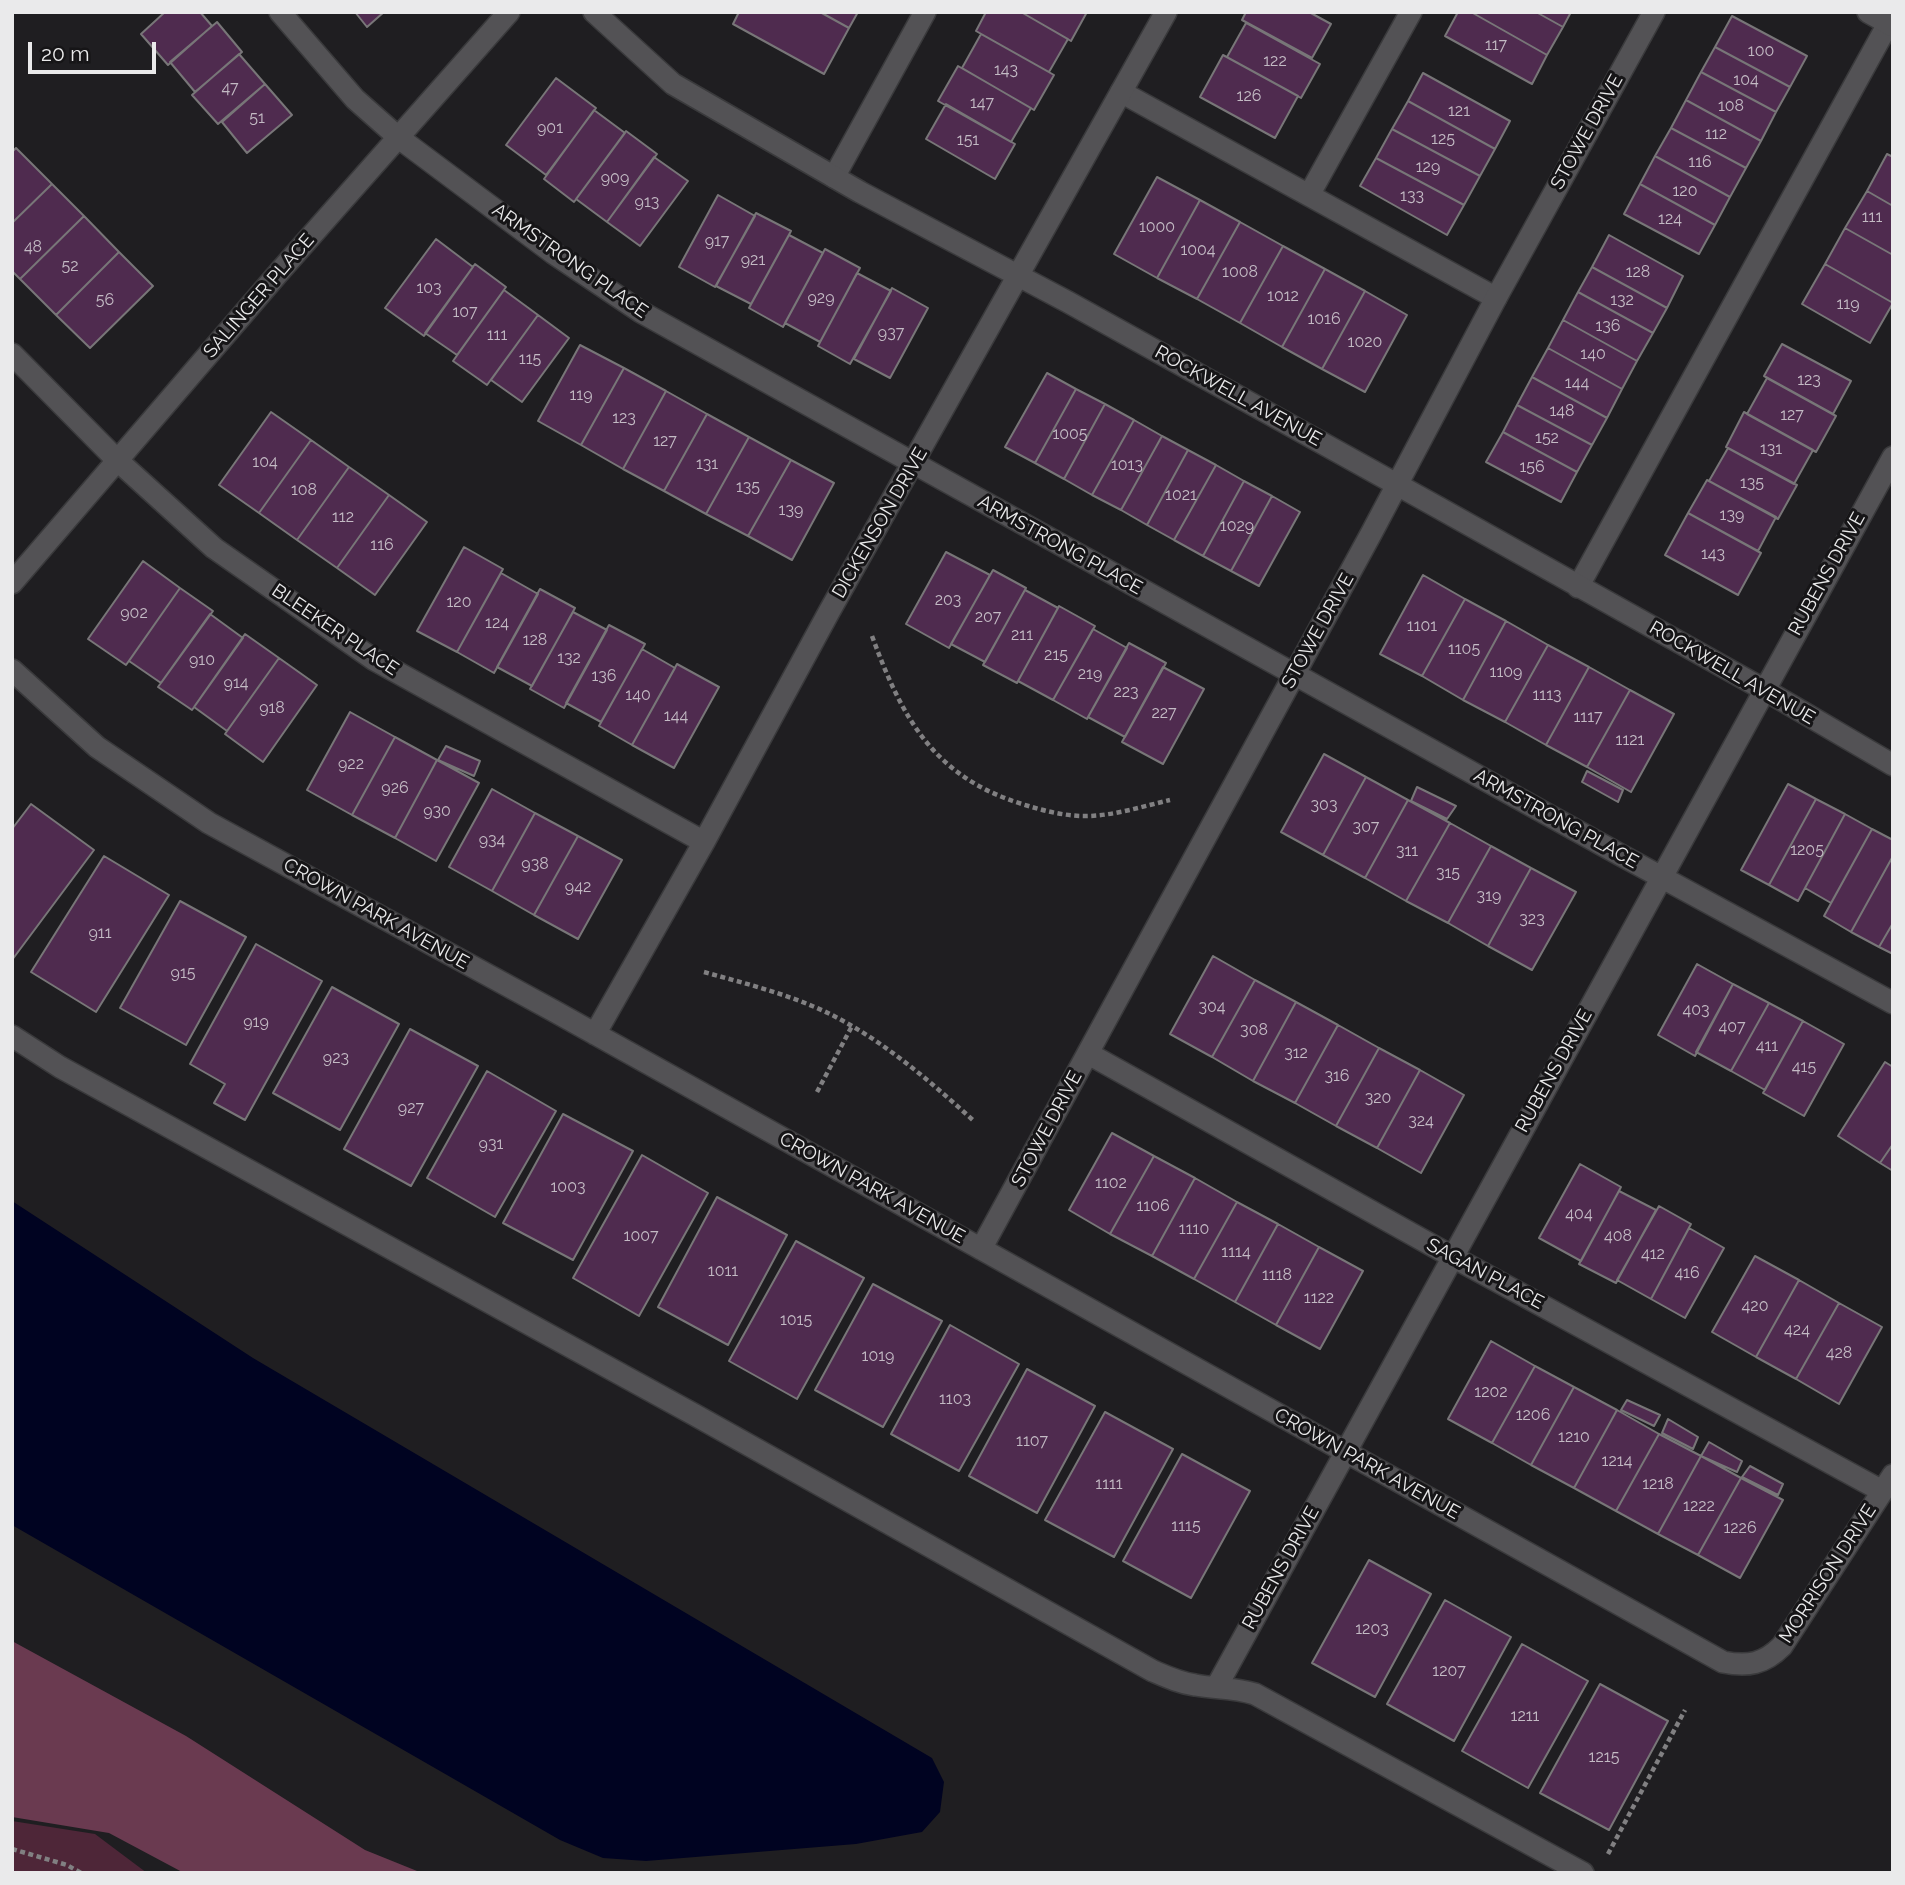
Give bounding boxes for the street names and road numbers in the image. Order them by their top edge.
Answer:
street label: STOWE DRIVE [1546,71,1628,193]
street label: ARMSTRONG PLACE [488,199,652,323]
street label: SALINGER PLACE [199,229,319,363]
street label: ROCKWELL AVENUE [1151,341,1325,451]
street label: DICKENSON DRIVE [828,444,932,602]
street label: ARMSTRONG PLACE [974,490,1146,600]
street label: RUBENS DRIVE [1784,508,1870,640]
street label: STOWE DRIVE [1277,570,1359,692]
street label: BLEEKER PLACE [267,579,403,681]
street label: ROCKWELL AVENUE [1645,616,1819,730]
street label: ARMSTRONG PLACE [1470,764,1642,874]
street label: CROWN PARK AVENUE [279,853,473,975]
street label: RUBENS DRIVE [1511,1005,1597,1137]
street label: STOWE DRIVE [1007,1067,1087,1191]
street label: CROWN PARK AVENUE [775,1127,969,1249]
street label: SAGAN PLACE [1423,1234,1547,1314]
street label: CROWN PARK AVENUE [1270,1403,1464,1525]
street label: MORRISON DRIVE [1775,1500,1881,1648]
street label: RUBENS DRIVE [1238,1502,1324,1634]

